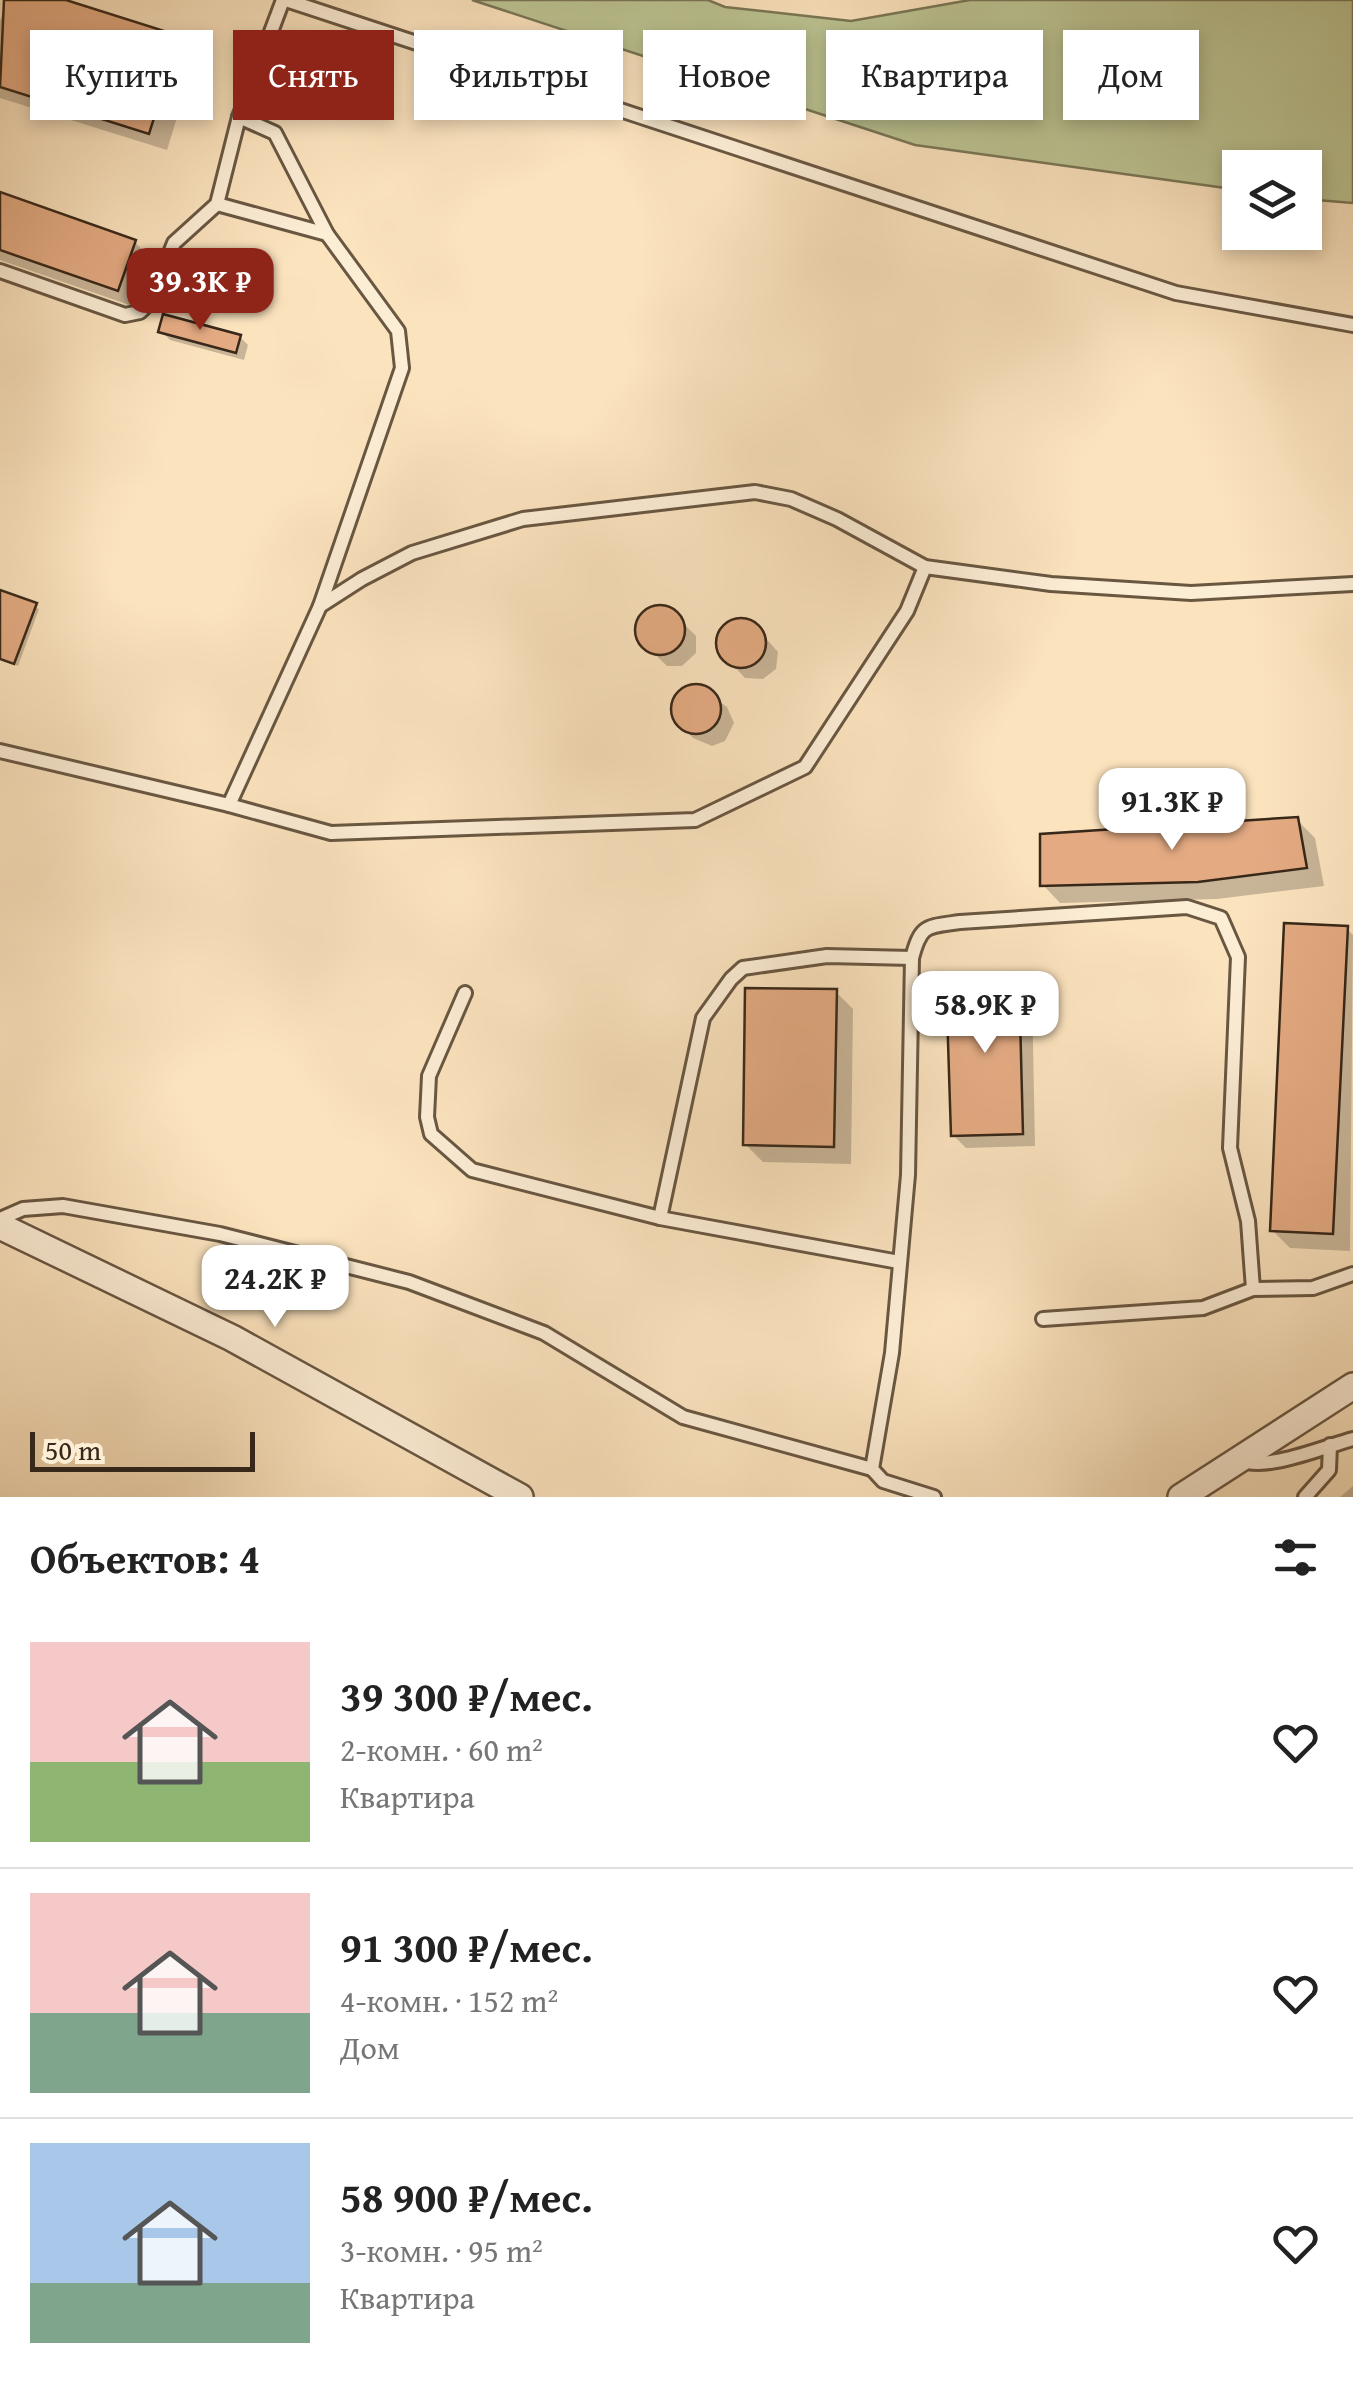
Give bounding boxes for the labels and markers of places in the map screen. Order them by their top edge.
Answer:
pin: 39.3K ₽ [108,248,292,333]
pin: 91.3K ₽ [1080,768,1264,853]
pin: 58.9K ₽ [893,971,1077,1056]
pin: 24.2K ₽ [183,1245,367,1330]

